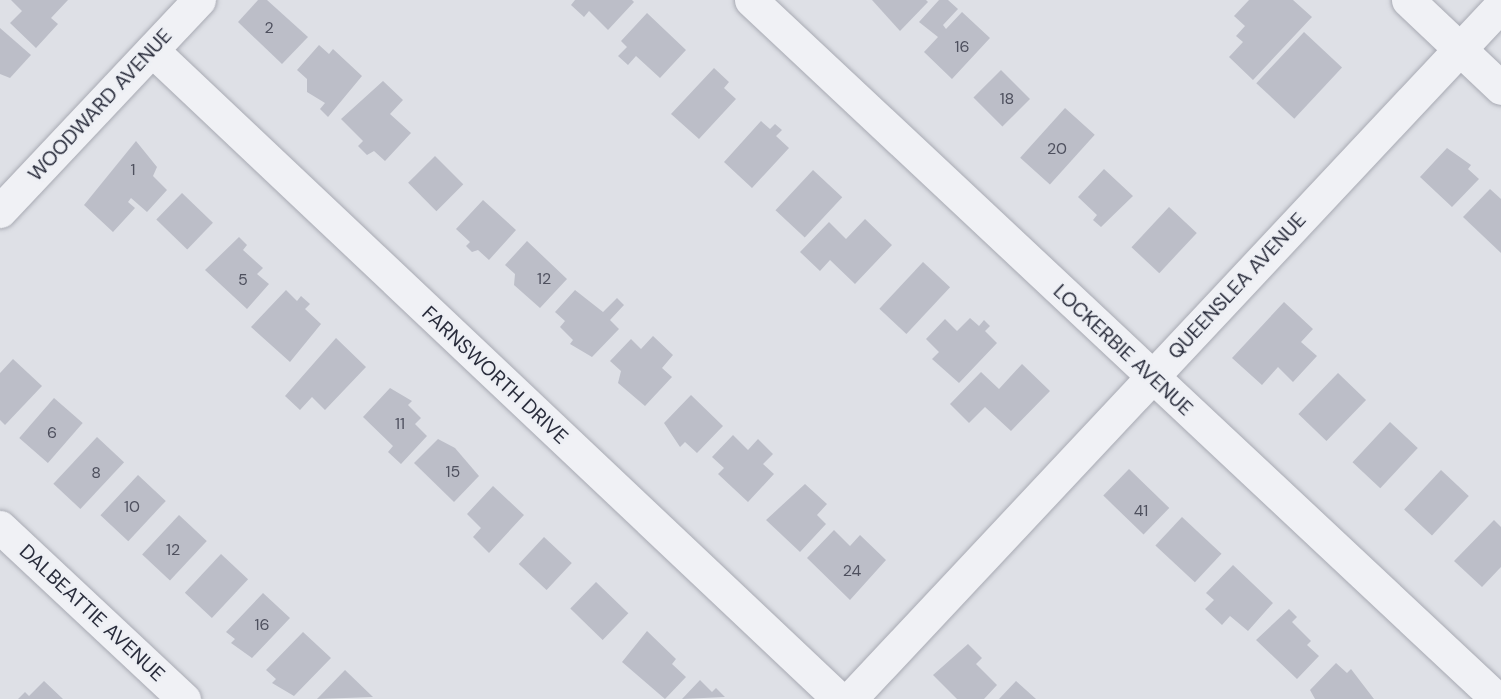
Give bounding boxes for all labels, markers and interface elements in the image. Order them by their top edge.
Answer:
house number: 2 [264,18,274,38]
street label: WOODWARD AVENUE [23,24,177,186]
house number: 16 [954,37,970,57]
house number: 18 [1000,89,1014,109]
house number: 20 [1047,139,1067,159]
house number: 1 [131,160,135,180]
street label: QUEENSLEA AVENUE [1163,208,1311,364]
house number: 12 [537,269,551,289]
house number: 5 [238,270,248,290]
street label: LOCKERBIE AVENUE [1048,279,1198,421]
street label: FARNSWORTH DRIVE [417,301,573,449]
house number: 11 [395,414,405,434]
house number: 6 [47,423,57,443]
house number: 15 [446,462,460,482]
house number: 8 [91,463,101,483]
house number: 10 [124,497,140,517]
house number: 41 [1134,501,1148,521]
street label: DALBEATTIE AVENUE [14,540,170,686]
house number: 12 [166,540,180,560]
house number: 24 [843,561,861,581]
house number: 16 [254,615,270,635]

